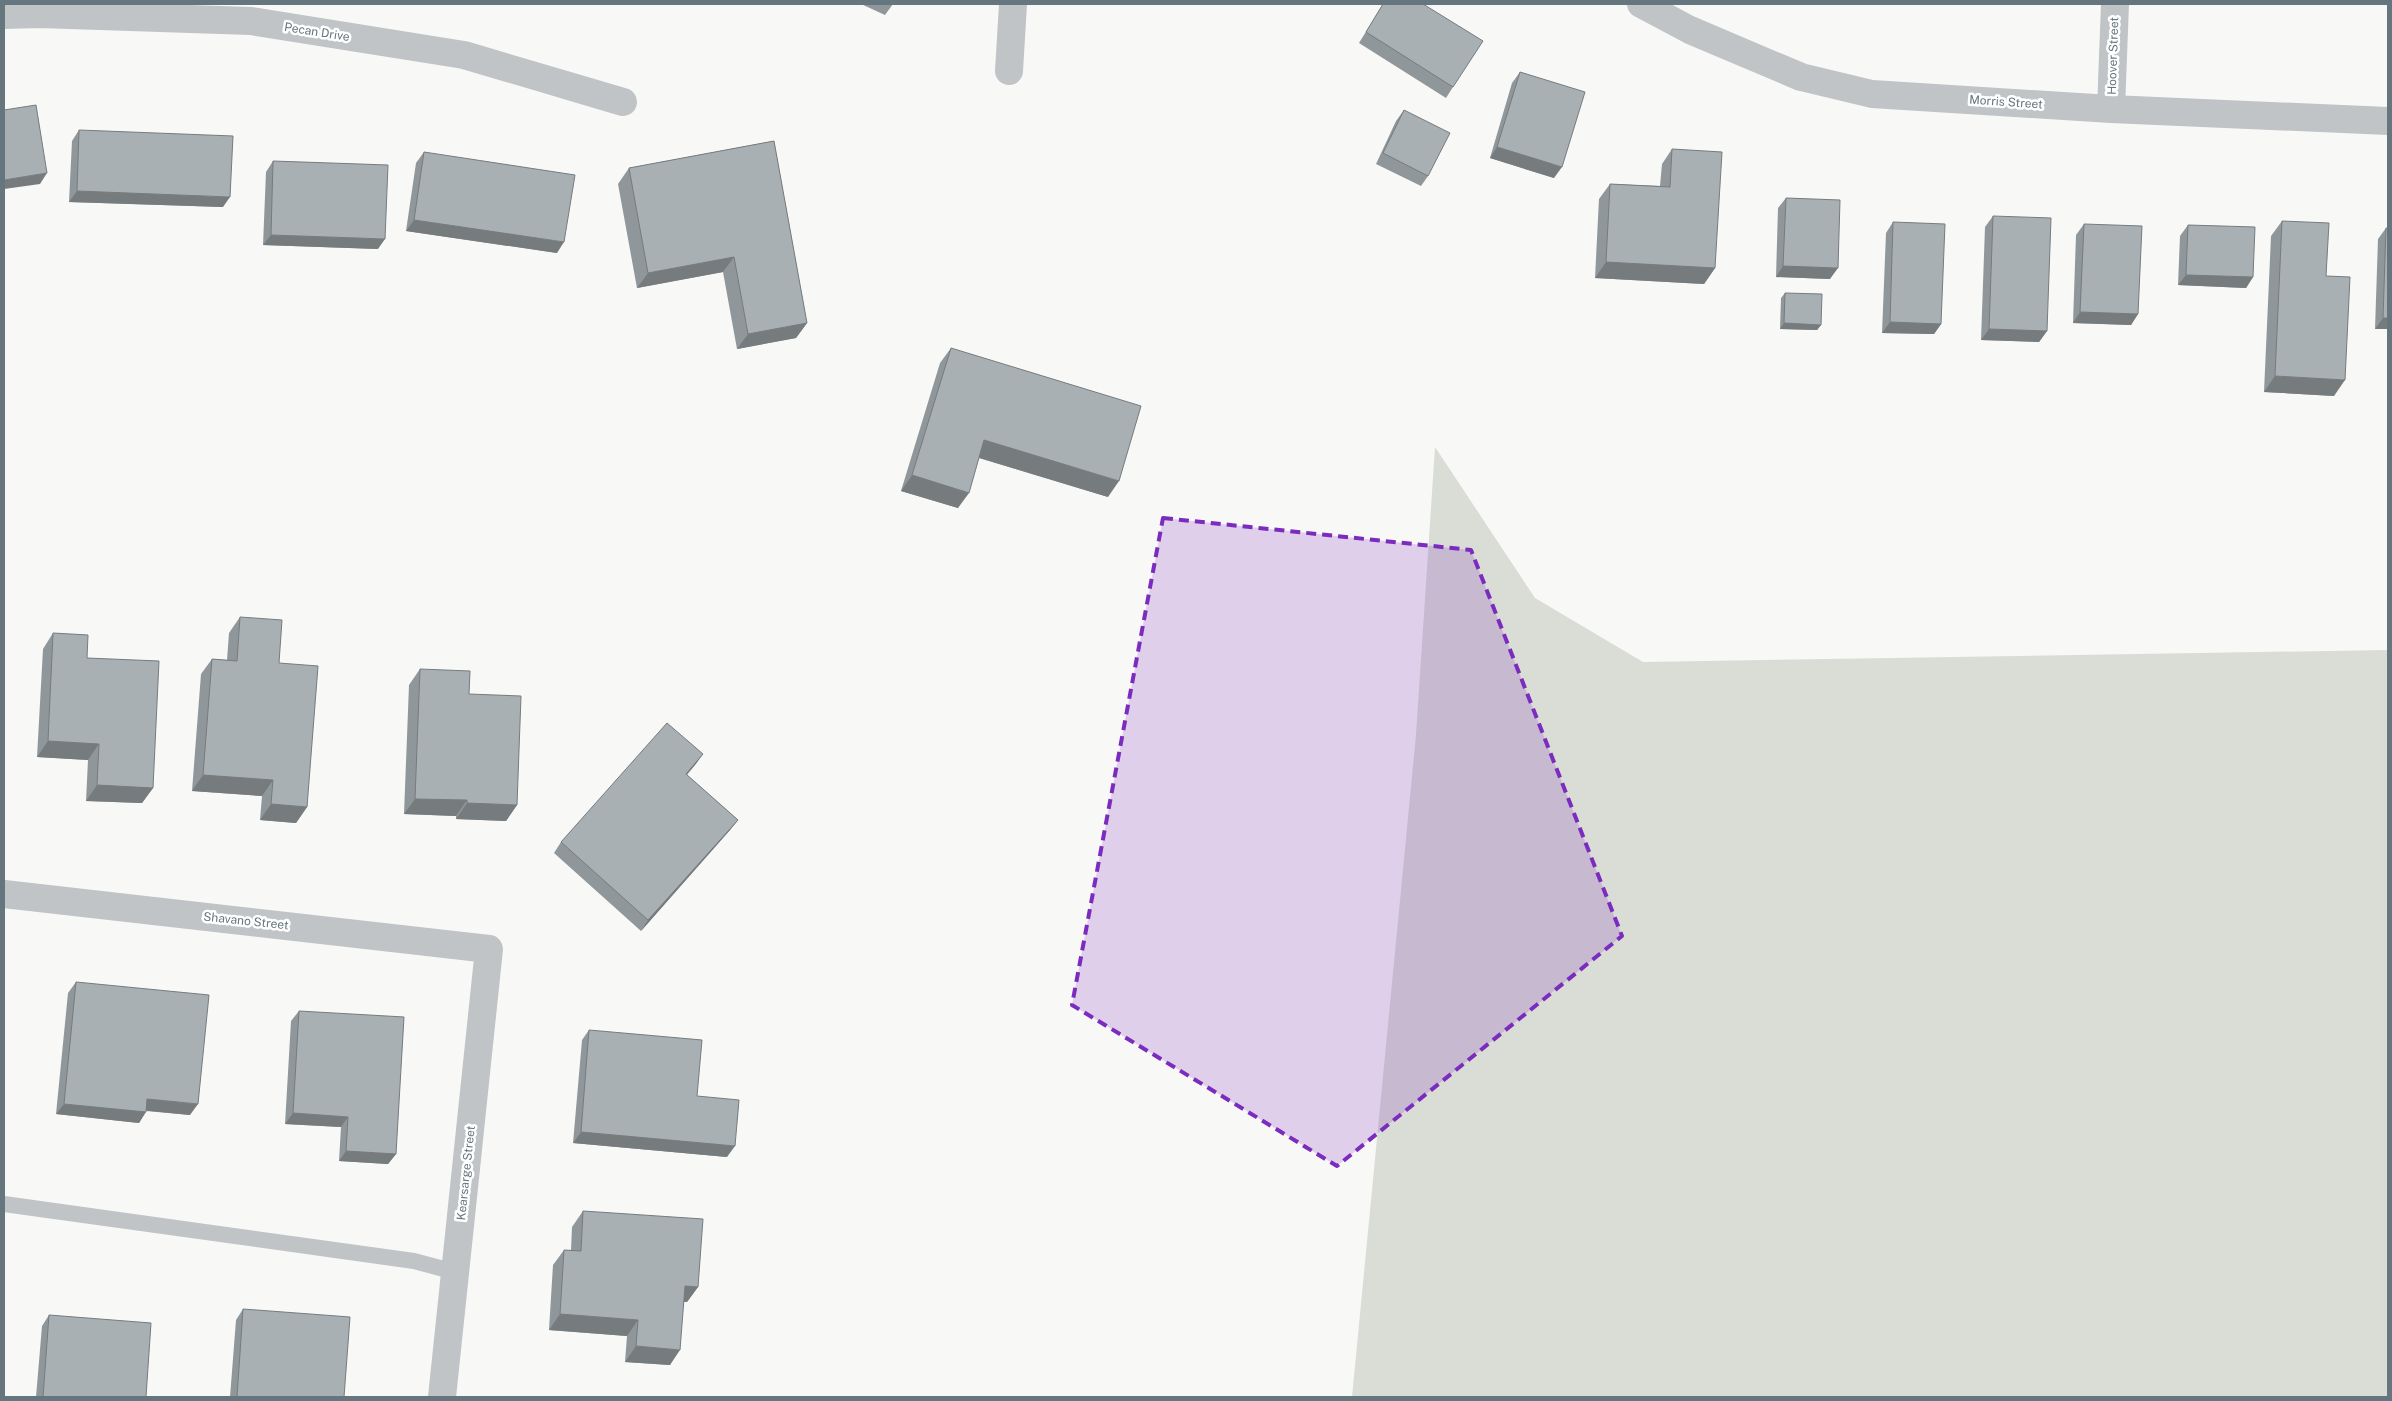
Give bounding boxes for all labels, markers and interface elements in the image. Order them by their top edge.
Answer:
street label: Hoover Street [2105,16,2121,95]
street label: Pecan Drive [283,20,351,44]
street label: Morris Street [1969,92,2044,112]
street label: Shavano Street [203,910,290,932]
street label: Kearsarge Street [454,1125,478,1221]

